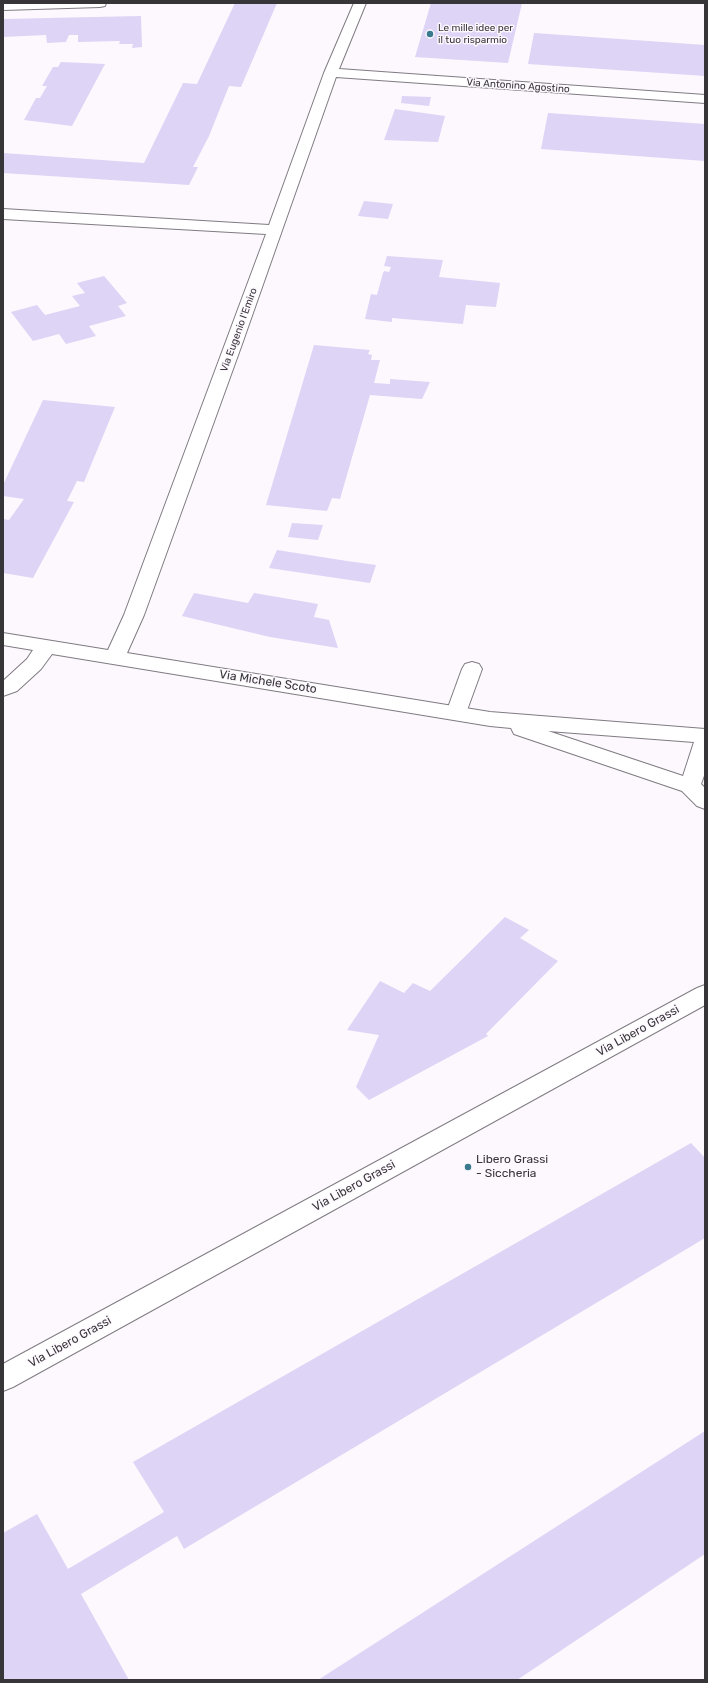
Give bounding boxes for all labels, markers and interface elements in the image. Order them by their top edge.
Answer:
place label: Le mille idee per il tuo risparmio [438,22,513,46]
marker: Le mille idee per il tuo risparmio [425,29,435,39]
street label: Via Antonino Agostino [466,76,570,96]
street label: Via Eugenio l'Emiro [218,286,260,374]
street label: Via Michele Scoto [218,667,318,697]
street label: Via Libero Grassi [594,1002,682,1060]
place label: Libero Grassi - Siccheria [476,1153,548,1181]
street label: Via Libero Grassi [310,1157,398,1215]
marker: Libero Grassi - Siccheria [463,1162,473,1172]
street label: Via Libero Grassi [26,1313,114,1371]

